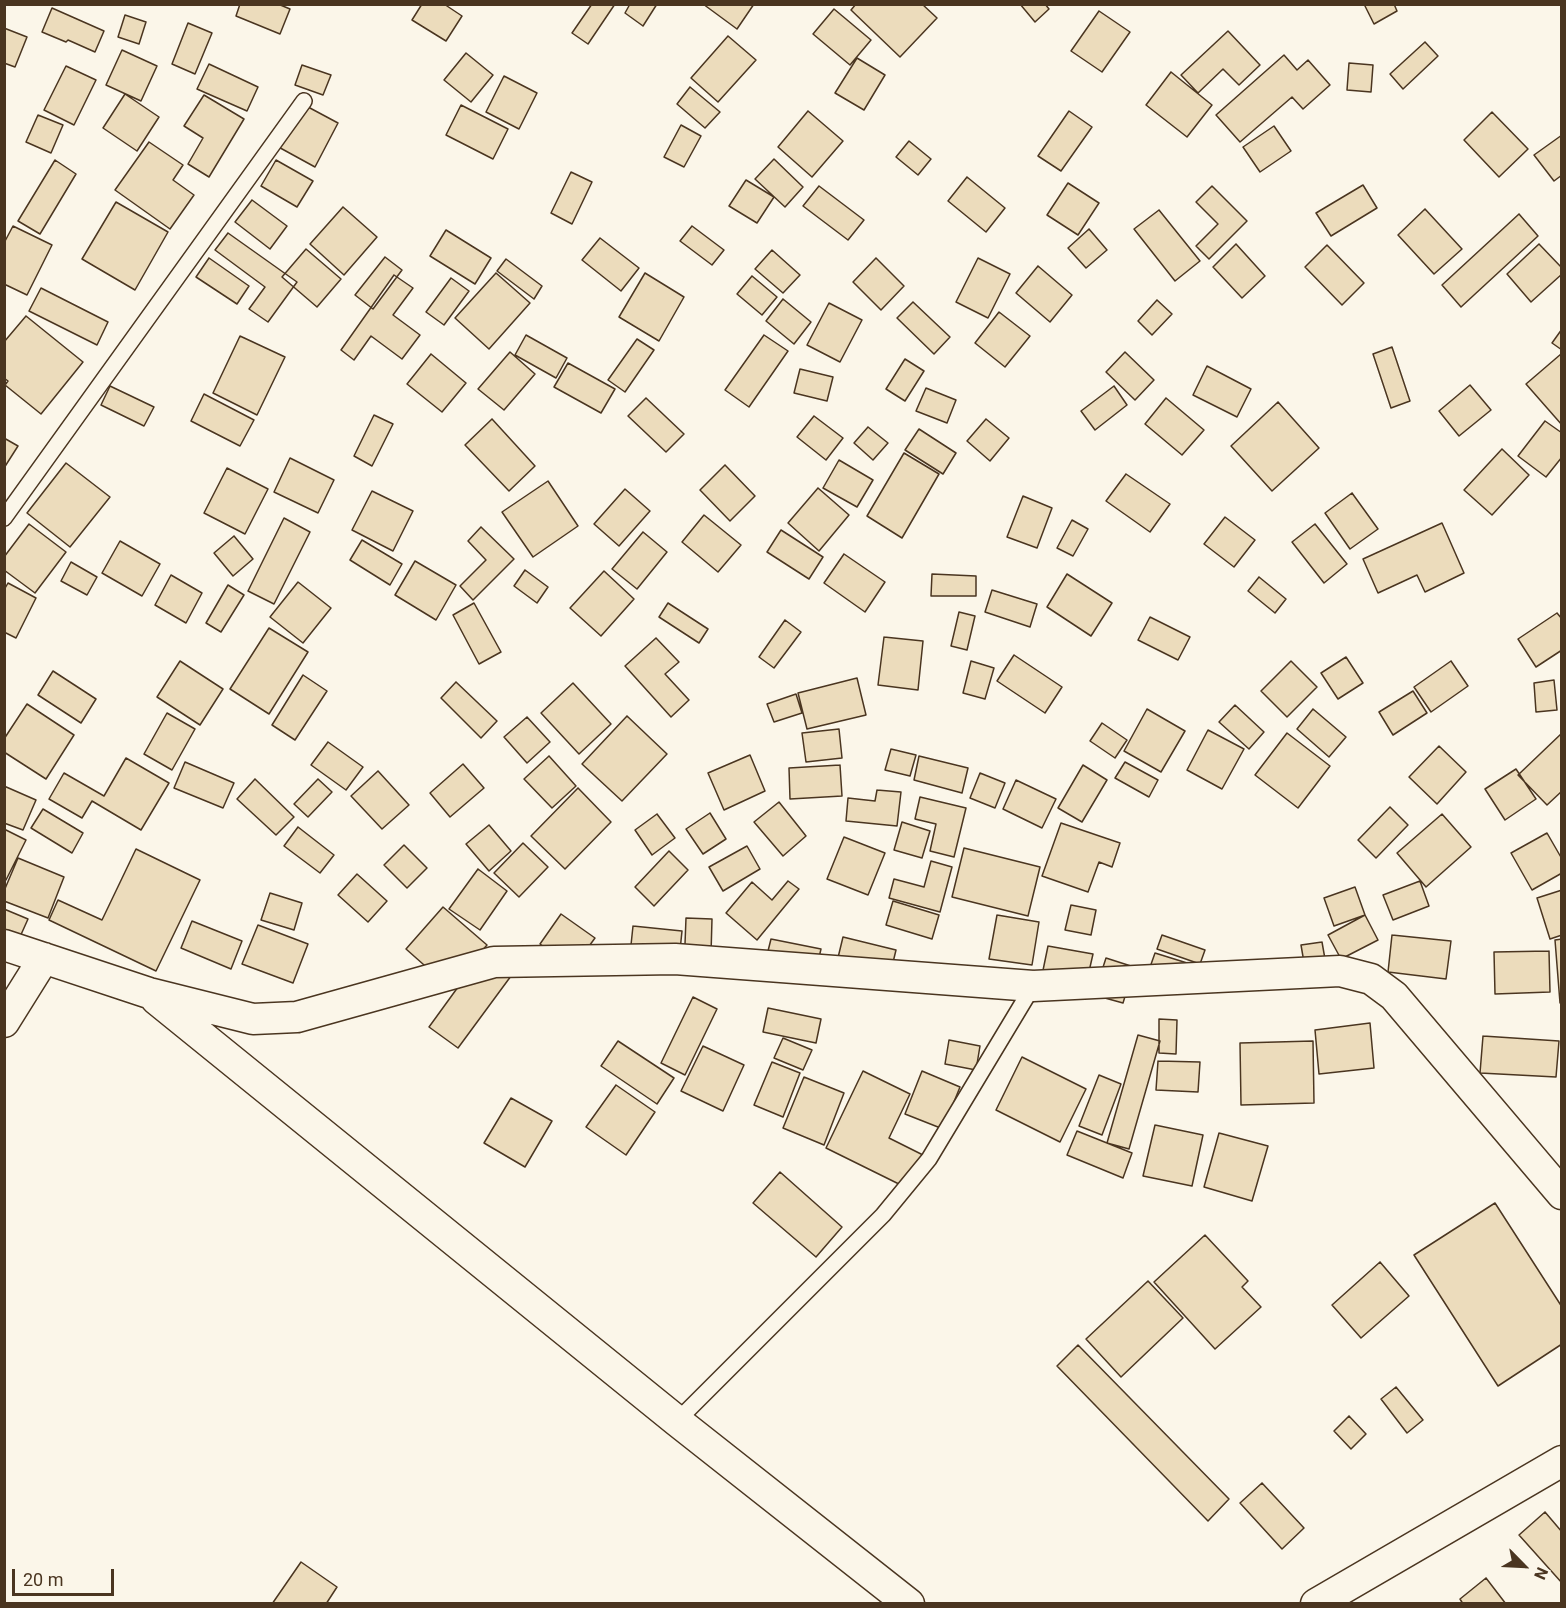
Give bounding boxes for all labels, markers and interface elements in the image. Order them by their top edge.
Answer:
north arrow [1494,1536,1554,1596]
scale bar [15,1557,117,1595]
text: N [1530,1564,1552,1583]
text: 20 m [23,1569,63,1590]

